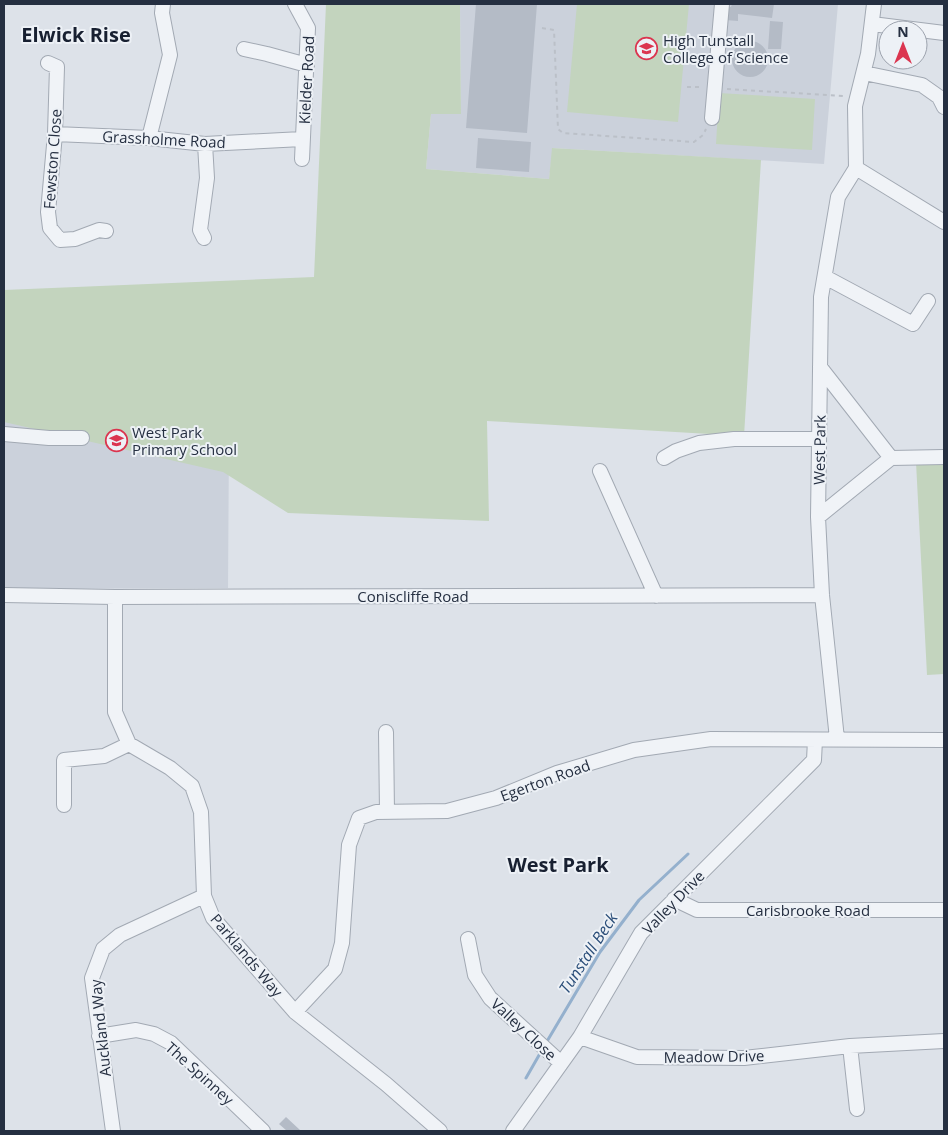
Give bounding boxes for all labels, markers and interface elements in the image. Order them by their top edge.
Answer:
north arrow [878,20,928,70]
district label: Elwick Rise [21,21,131,48]
text: N [897,22,909,41]
place label: High Tunstall College of Science [663,30,788,67]
street label: Kielder Road [294,35,318,125]
school or university icon: High Tunstall College of Science [635,37,659,61]
street label: Fewston Close [39,108,65,210]
street label: Grassholme Road [102,126,226,152]
street label: West Park [808,415,830,485]
place label: West Park Primary School [132,422,237,459]
school or university icon: West Park Primary School [104,429,128,453]
street label: Coniscliffe Road [357,586,469,606]
street label: Egerton Road [497,754,593,806]
district label: West Park [507,851,609,878]
street label: Valley Drive [638,866,708,938]
street label: Carisbrooke Road [746,900,870,920]
water label: Tunstall Beck [554,907,623,998]
street label: Parklands Way [206,909,288,1001]
street label: Auckland Way [85,978,115,1078]
street label: Valley Close [487,994,561,1064]
street label: The Spinney [162,1037,239,1109]
street label: Meadow Drive [663,1045,765,1067]

